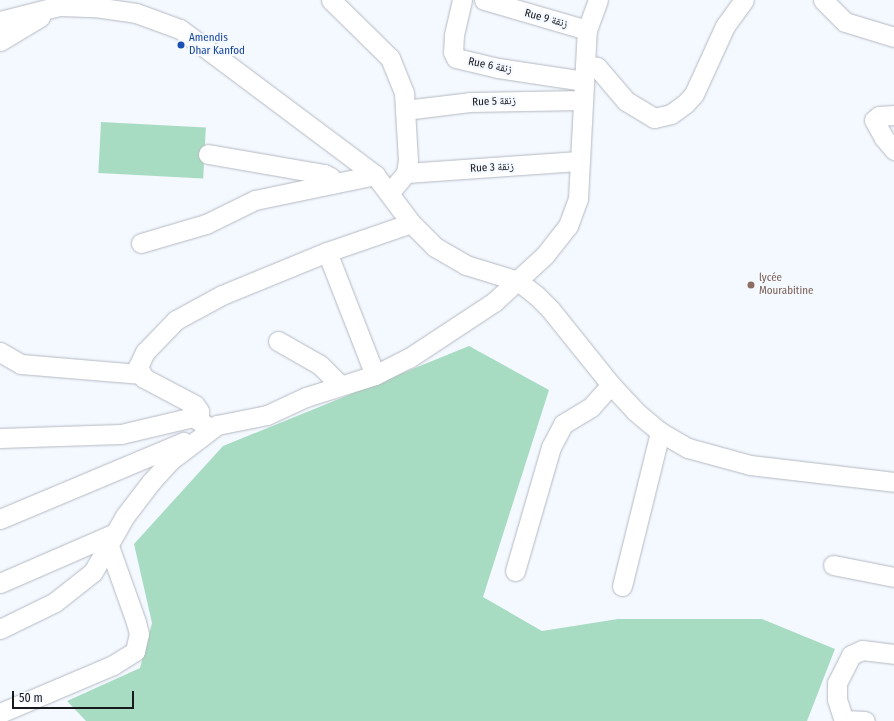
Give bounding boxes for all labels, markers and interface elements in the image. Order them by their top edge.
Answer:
street label: Rue 9 زنقة [523,7,569,31]
place label: Amendis Dhar Kanfod [189,32,245,58]
marker: Amendis Dhar Kanfod [176,40,186,50]
street label: Rue 6 زنقة [467,55,513,77]
street label: Rue 5 زنقة [472,95,516,109]
street label: Rue 3 زنقة [470,160,514,176]
place label: lycée Mourabitine [759,272,813,298]
marker: lycée Mourabitine [746,280,756,290]
scale bar [14,683,136,709]
text: 50 m [19,691,43,705]

